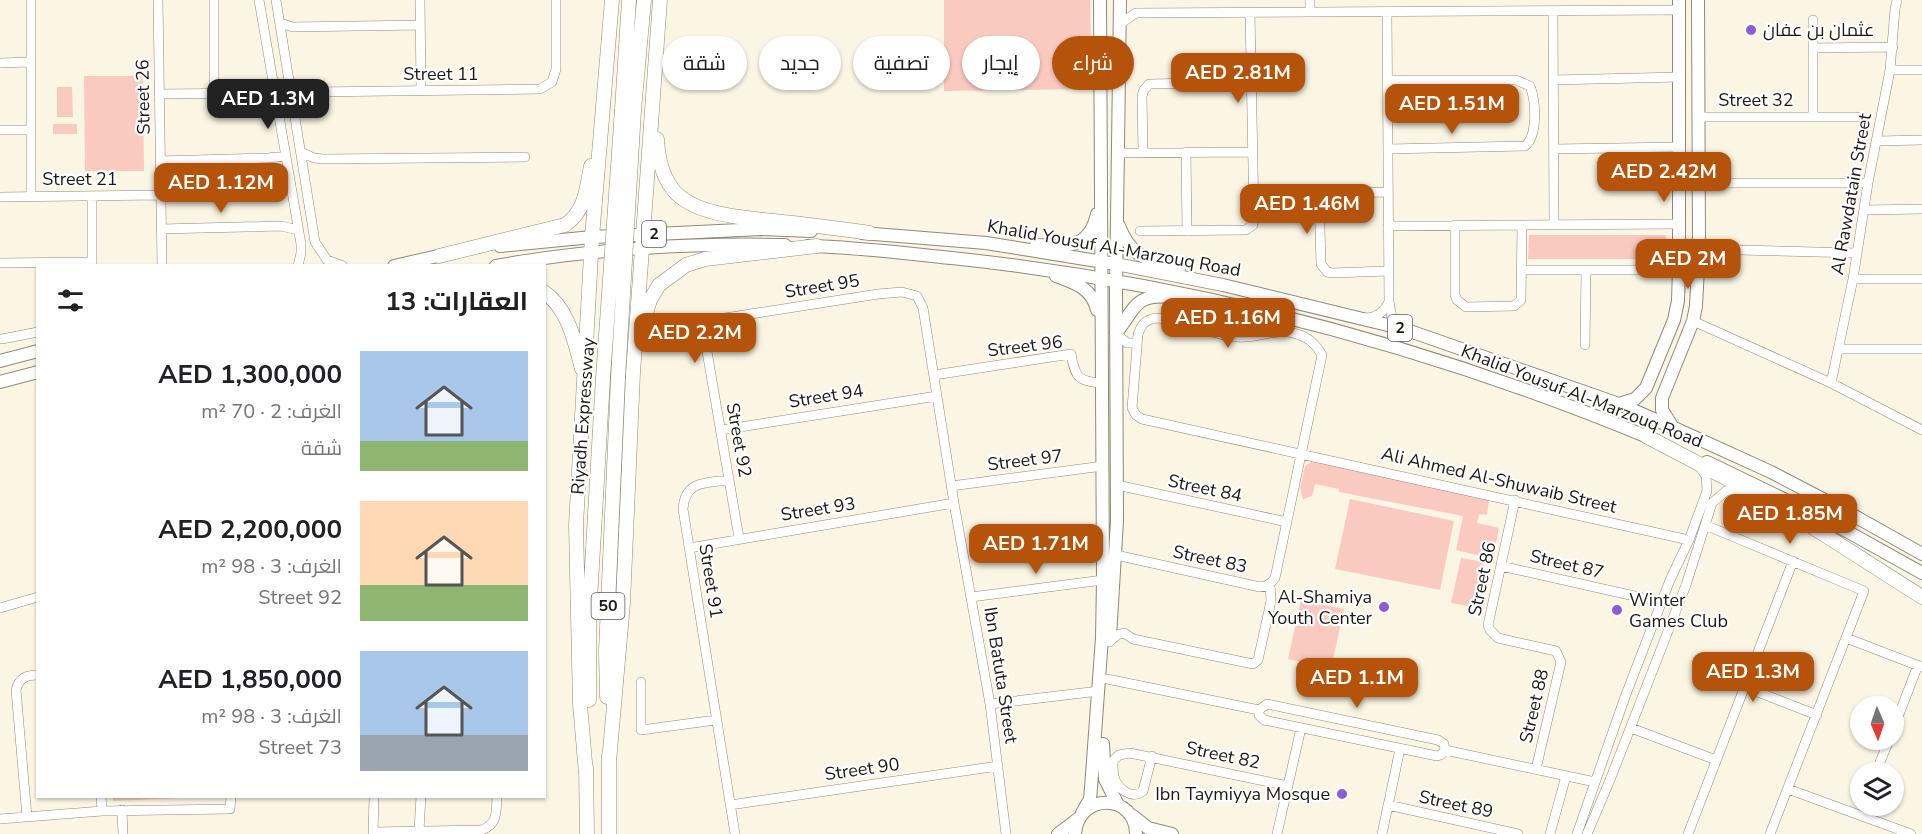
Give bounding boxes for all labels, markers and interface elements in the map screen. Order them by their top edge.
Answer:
place label: عثمان بن عفان [1763,18,1875,42]
marker: عثمان بن عفان [1744,23,1758,37]
chip: شقة [662,36,747,90]
chip: جديد [759,36,841,90]
chip: تصفية [853,36,950,90]
chip: إيجار [962,36,1040,90]
chip: شراء [1052,36,1134,90]
pin: AED 2.81M [1169,53,1307,104]
street label: Street 26 [130,59,156,135]
text: AED 2.81M [1185,59,1291,86]
street label: Street 11 [403,62,479,86]
pin: AED 1.3M [206,79,330,130]
pin: AED 1.51M [1383,84,1521,135]
text: AED 1.3M [221,85,315,112]
street label: Street 32 [1718,88,1794,112]
text: AED 1.51M [1399,90,1505,117]
street label: Al Rawdatain Street [1825,111,1877,277]
pin: AED 2.42M [1595,152,1733,203]
text: AED 2.42M [1611,158,1717,185]
pin: AED 1.12M [152,163,290,214]
street label: Street 21 [42,167,118,191]
text: AED 1.12M [168,169,274,196]
pin: AED 1.46M [1238,184,1376,235]
text: AED 1.46M [1254,190,1360,217]
street label: Khalid Yousuf Al-Marzouq Road [985,214,1243,282]
road number: 2 [642,221,666,247]
pin: AED 2M [1639,239,1737,290]
text: AED 2M [1650,245,1726,272]
street label: Street 95 [783,268,861,304]
icon: filters [54,284,87,317]
text: العقارات: 13 [385,284,528,319]
pin: AED 1.16M [1159,298,1297,349]
text: AED 1.16M [1175,304,1281,331]
pin: AED 2.2M [633,313,757,364]
road number: 2 [1388,315,1412,341]
text: AED 2.2M [648,319,742,346]
street label: Street 96 [986,329,1064,363]
street label: Riyadh Expressway [566,336,601,495]
street label: Khalid Yousuf Al-Marzouq Road [1458,339,1706,453]
text: AED 1,300,000 [158,357,342,392]
icon: home [408,375,480,447]
street label: Street 94 [787,378,865,414]
text: الغرف: 2 · 70 m² [201,398,342,425]
street label: Street 92 [721,401,757,479]
text: شقة [301,435,342,462]
street label: Ali Ahmed Al-Shuwaib Street [1379,441,1620,519]
street label: Street 97 [986,443,1064,477]
street label: Street 84 [1166,468,1245,508]
street label: Street 93 [779,491,857,527]
pin: AED 1.85M [1721,494,1859,545]
text: AED 1.85M [1737,500,1843,527]
text: AED 2,200,000 [158,512,342,547]
pin: AED 1.71M [967,524,1105,575]
icon: home [408,525,480,597]
text: AED 1.71M [983,530,1089,557]
street label: Street 83 [1171,539,1249,579]
street label: Street 86 [1462,540,1502,618]
street label: Street 91 [693,542,729,620]
street label: Street 87 [1528,544,1606,584]
text: الغرف: 3 · 98 m² [201,553,342,580]
text: Street 92 [258,584,342,611]
place label: Al-Shamiya Youth Center [1267,585,1373,630]
place label: Winter Games Club [1629,588,1728,633]
road number: 50 [592,593,624,619]
marker: Al-Shamiya Youth Center [1377,600,1391,614]
marker: Winter Games Club [1610,603,1624,617]
street label: Ibn Batuta Street [978,605,1024,746]
pin: AED 1.3M [1691,652,1815,703]
pin: AED 1.1M [1295,658,1419,709]
text: AED 1.3M [1706,658,1800,685]
text: AED 1,850,000 [158,662,342,697]
text: AED 1.1M [1310,664,1404,691]
street label: Street 88 [1514,667,1554,745]
icon: home [408,675,480,747]
north arrow [1850,696,1904,750]
map controls [1850,696,1904,816]
text: الغرف: 3 · 98 m² [201,703,342,730]
text: Street 73 [258,734,342,761]
street label: Street 82 [1184,735,1262,775]
street label: Street 90 [823,752,901,786]
button: layers [1850,762,1904,816]
place label: Ibn Taymiyya Mosque [1155,782,1330,806]
street label: Street 89 [1417,784,1495,824]
marker: Ibn Taymiyya Mosque [1335,787,1349,801]

